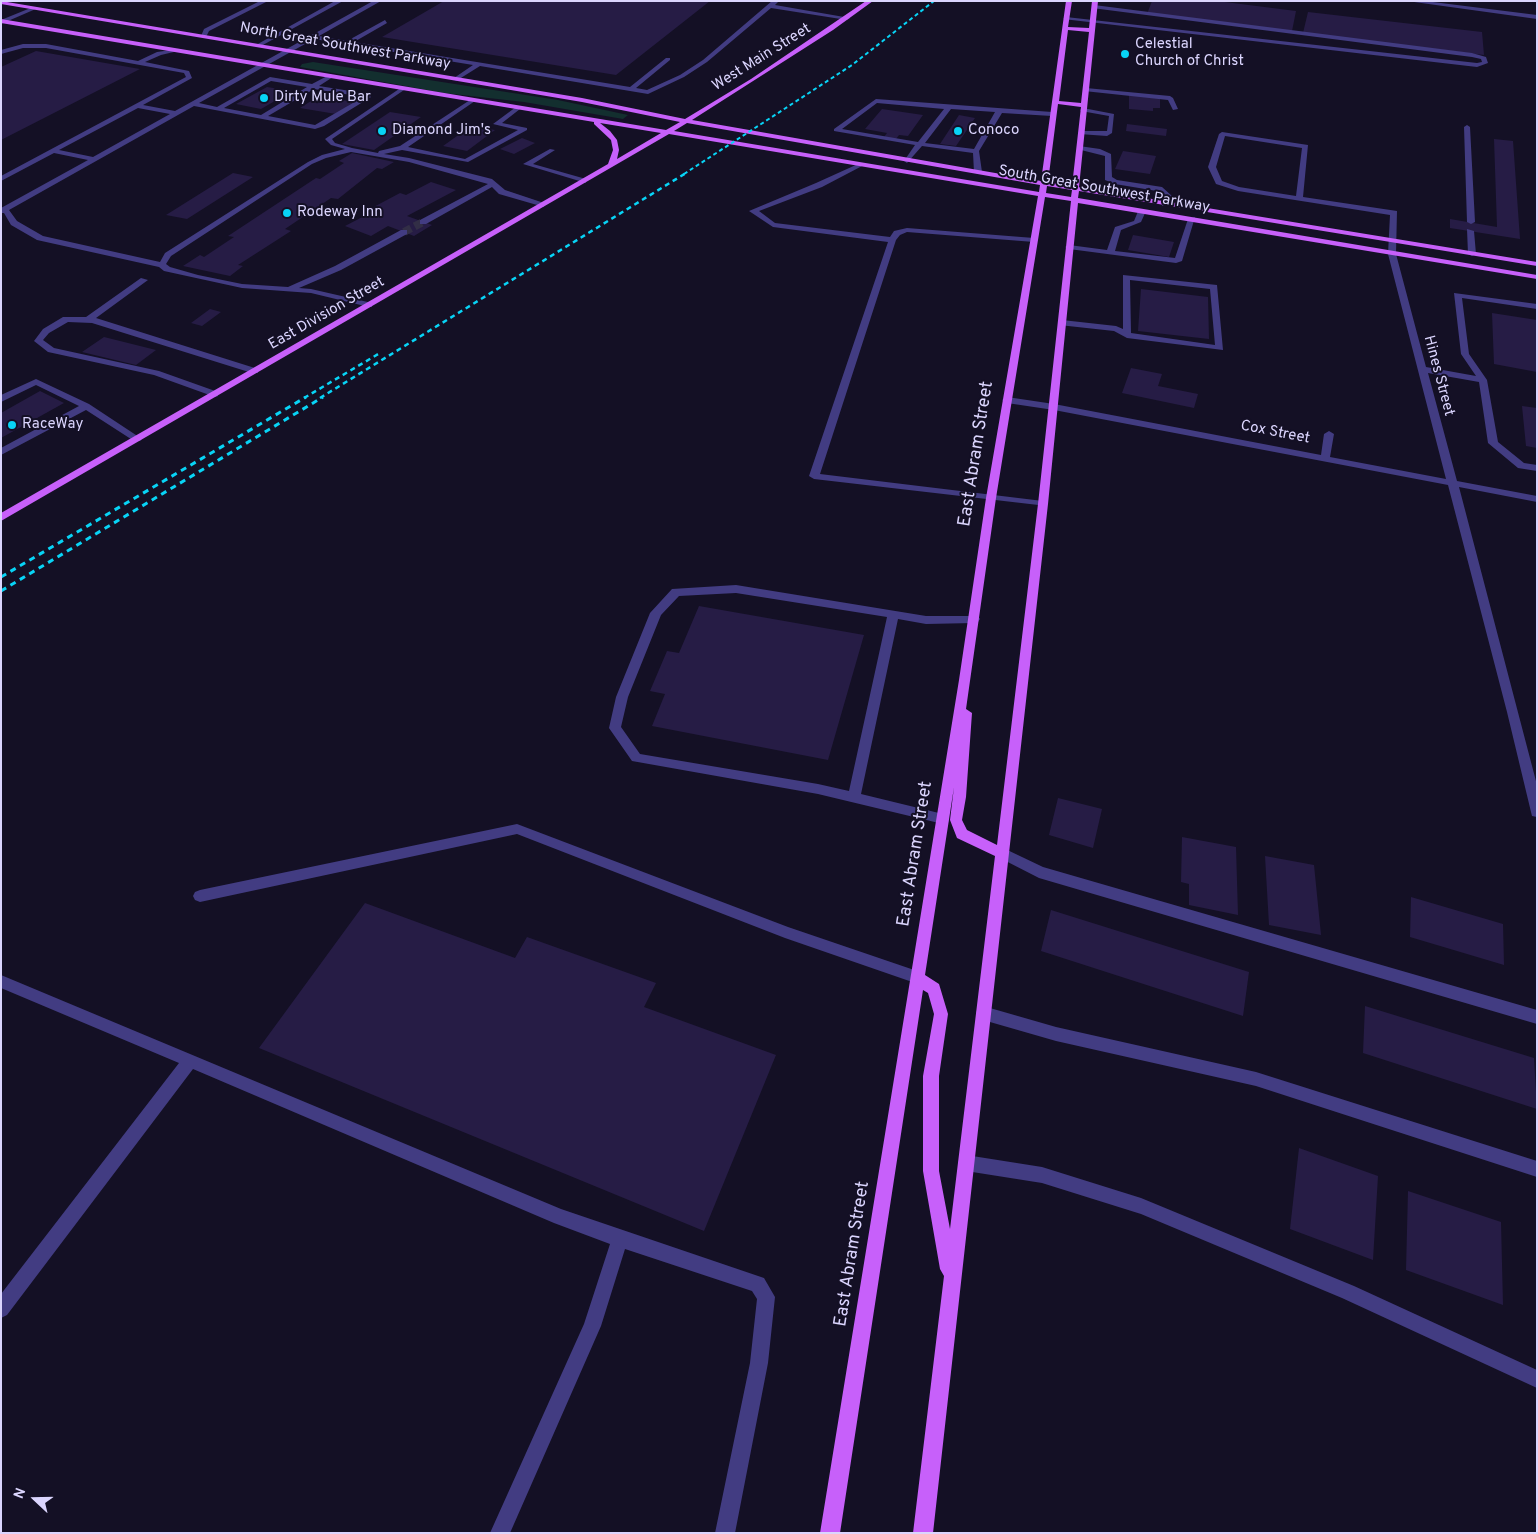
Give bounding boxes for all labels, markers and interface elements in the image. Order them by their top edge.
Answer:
street label: North Great Southwest Parkway [238,20,452,74]
street label: West Main Street [709,20,815,96]
place label: Celestial Church of Christ [1135,36,1244,71]
marker: Celestial Church of Christ [1119,48,1131,60]
place label: Dirty Mule Bar [274,89,371,107]
marker: Dirty Mule Bar [258,92,270,104]
place label: Diamond Jim's [392,122,491,140]
place label: Conoco [968,122,1019,140]
marker: Diamond Jim's [376,125,388,137]
marker: Conoco [952,125,964,137]
street label: South Great Southwest Parkway [997,163,1211,217]
place label: Rodeway Inn [297,204,383,222]
marker: Rodeway Inn [281,207,293,219]
street label: East Division Street [266,274,388,354]
street label: Hines Street [1419,334,1457,418]
street label: East Abram Street [955,380,999,528]
place label: RaceWay [22,416,83,434]
street label: Cox Street [1239,417,1311,449]
marker: RaceWay [6,419,18,431]
street label: East Abram Street [894,780,938,928]
street label: East Abram Street [831,1180,875,1328]
north arrow [10,1474,60,1524]
text: N [11,1486,30,1501]

